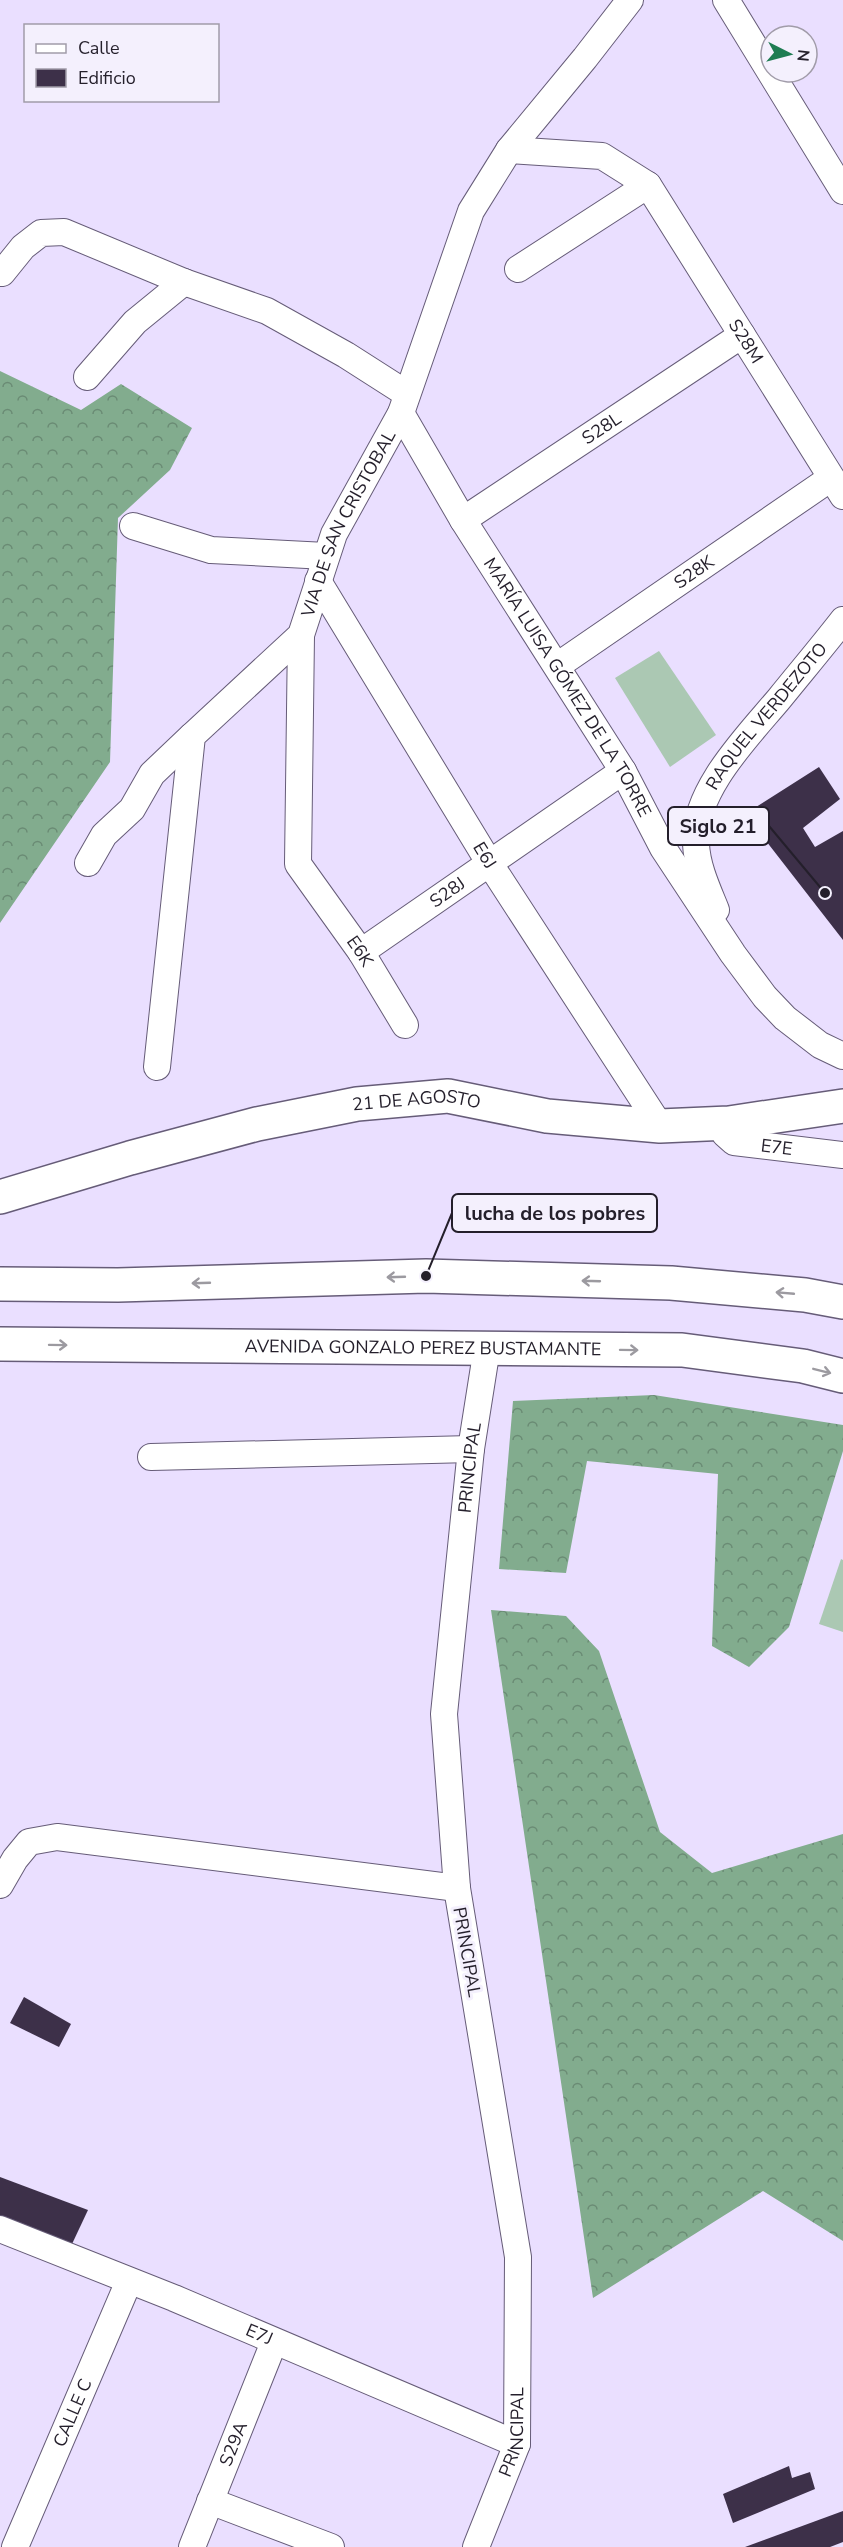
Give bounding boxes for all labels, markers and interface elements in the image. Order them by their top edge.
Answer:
legend [24,24,219,102]
north arrow [759,24,819,84]
text: Calle [78,36,120,60]
text: N [791,48,814,63]
text: Edificio [78,66,136,90]
street label: S28M [723,315,769,368]
street label: S28L [577,406,626,450]
street label: VIA DE SAN CRISTOBAL [295,425,401,621]
street label: S28K [669,549,719,594]
street label: MARÍA LUISA GÓMEZ DE LA TORRE [478,553,657,821]
street label: RAQUEL VERDEZOTO [700,637,833,794]
callout: Siglo 21 [668,807,769,845]
text: Siglo 21 [680,813,757,840]
street label: E6J [467,837,502,873]
street label: S28J [425,871,470,913]
street label: E6K [341,931,379,972]
street label: 21 DE AGOSTO [351,1084,483,1116]
street label: E7E [759,1133,794,1161]
callout: lucha de los pobres [452,1194,657,1232]
text: lucha de los pobres [465,1200,645,1227]
one-way arrow [386,1271,406,1283]
one-way arrow [581,1275,601,1286]
one-way arrow [191,1277,211,1288]
one-way arrow [776,1288,796,1299]
street label: AVENIDA GONZALO PEREZ BUSTAMANTE [244,1334,601,1361]
one-way arrow [48,1339,68,1351]
one-way arrow [619,1344,639,1356]
one-way arrow [813,1365,832,1377]
street label: PRINCIPAL [453,1420,487,1514]
street label: PRINCIPAL [447,1905,487,1999]
street label: E7J [242,2318,277,2351]
street label: CALLE C [47,2375,98,2451]
street label: PRINCIPAL [493,2387,529,2480]
street label: S29A [214,2418,253,2470]

